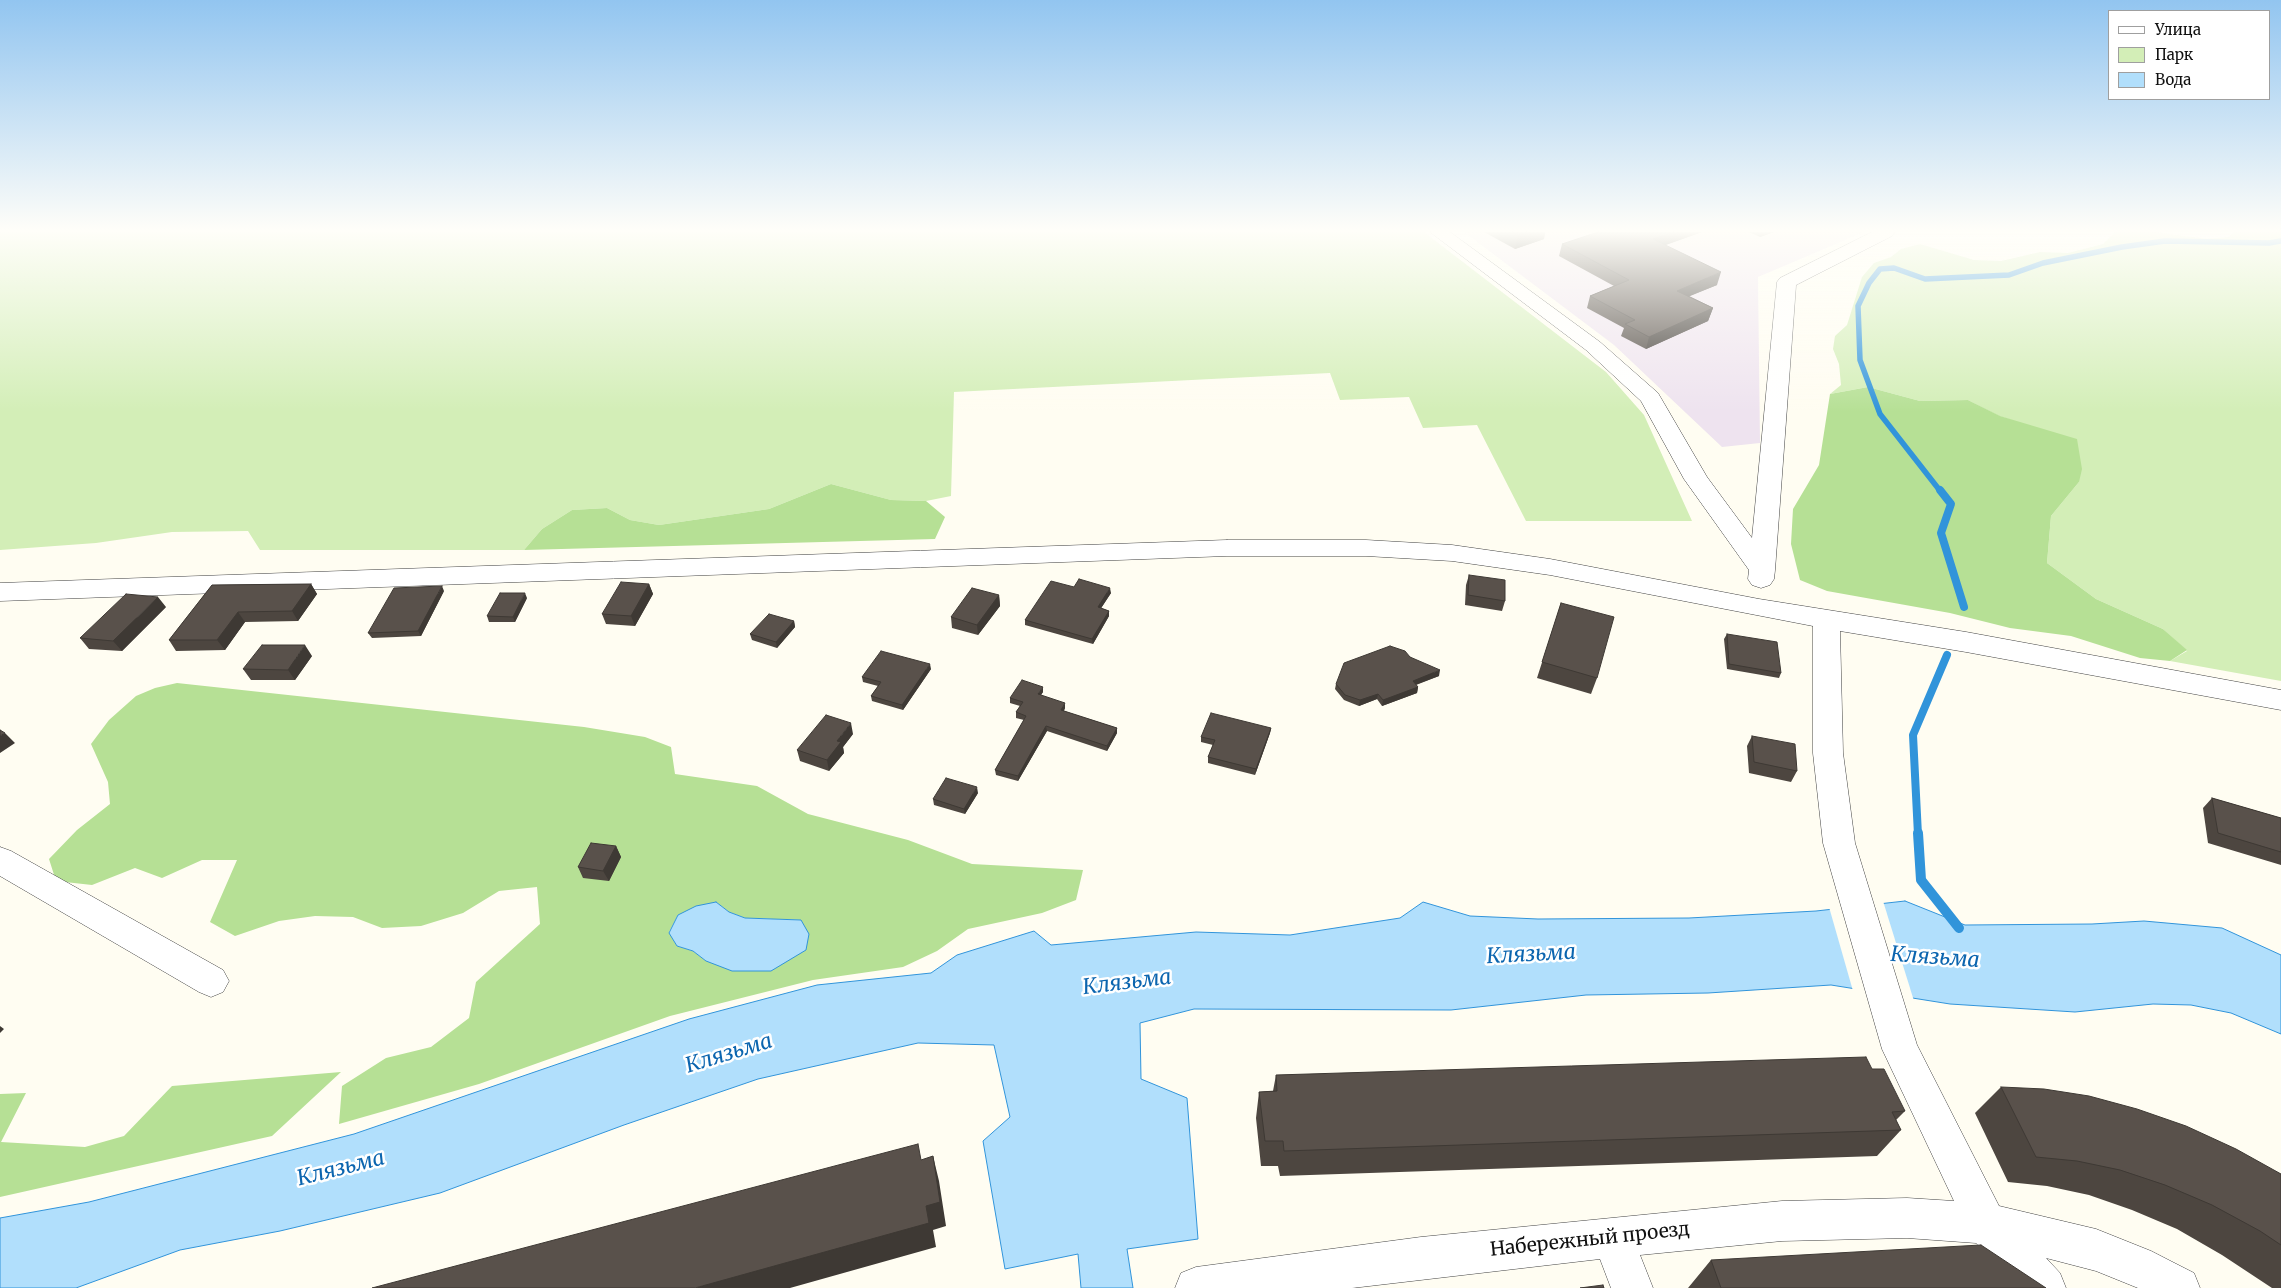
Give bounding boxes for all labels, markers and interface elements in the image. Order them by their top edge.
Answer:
legend [2108,10,2271,100]
text: Улица [2155,20,2201,39]
text: Парк [2155,45,2193,64]
text: Вода [2155,70,2191,89]
water label: Клязьма [1486,940,1576,970]
water label: Клязьма [1890,942,1980,974]
water label: Клязьма [1081,965,1173,1001]
water label: Клязьма [683,1029,775,1079]
water label: Клязьма [295,1146,387,1192]
street label: Набережный проезд [1489,1218,1691,1262]

